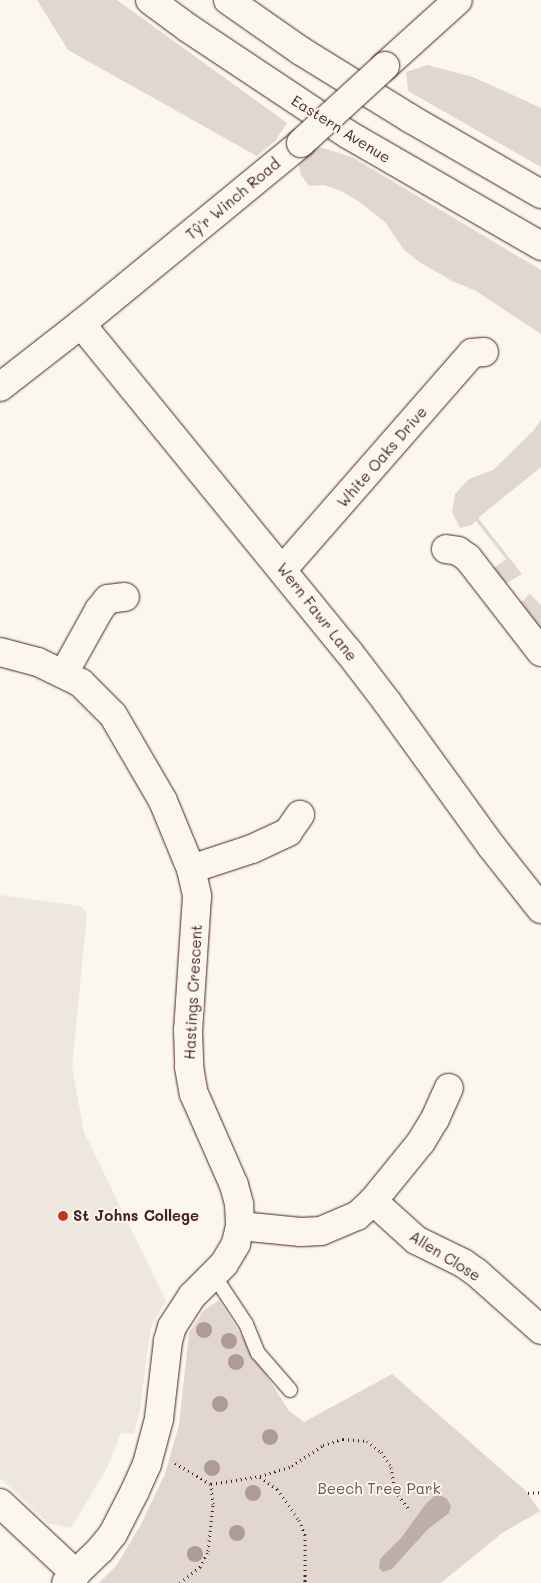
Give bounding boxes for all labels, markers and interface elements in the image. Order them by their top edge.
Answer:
street label: Eastern Avenue [288,91,394,167]
street label: Tŷ'r Winch Road [182,154,284,244]
street label: White Oaks Drive [333,403,431,511]
street label: Wern Fawr Lane [273,559,361,665]
street label: Hastings Crescent [180,924,206,1060]
place label: St Johns College [73,1207,199,1225]
marker: St Johns College [57,1210,69,1222]
street label: Allen Close [406,1227,484,1285]
park label: Beech Tree Park [317,1480,441,1498]

